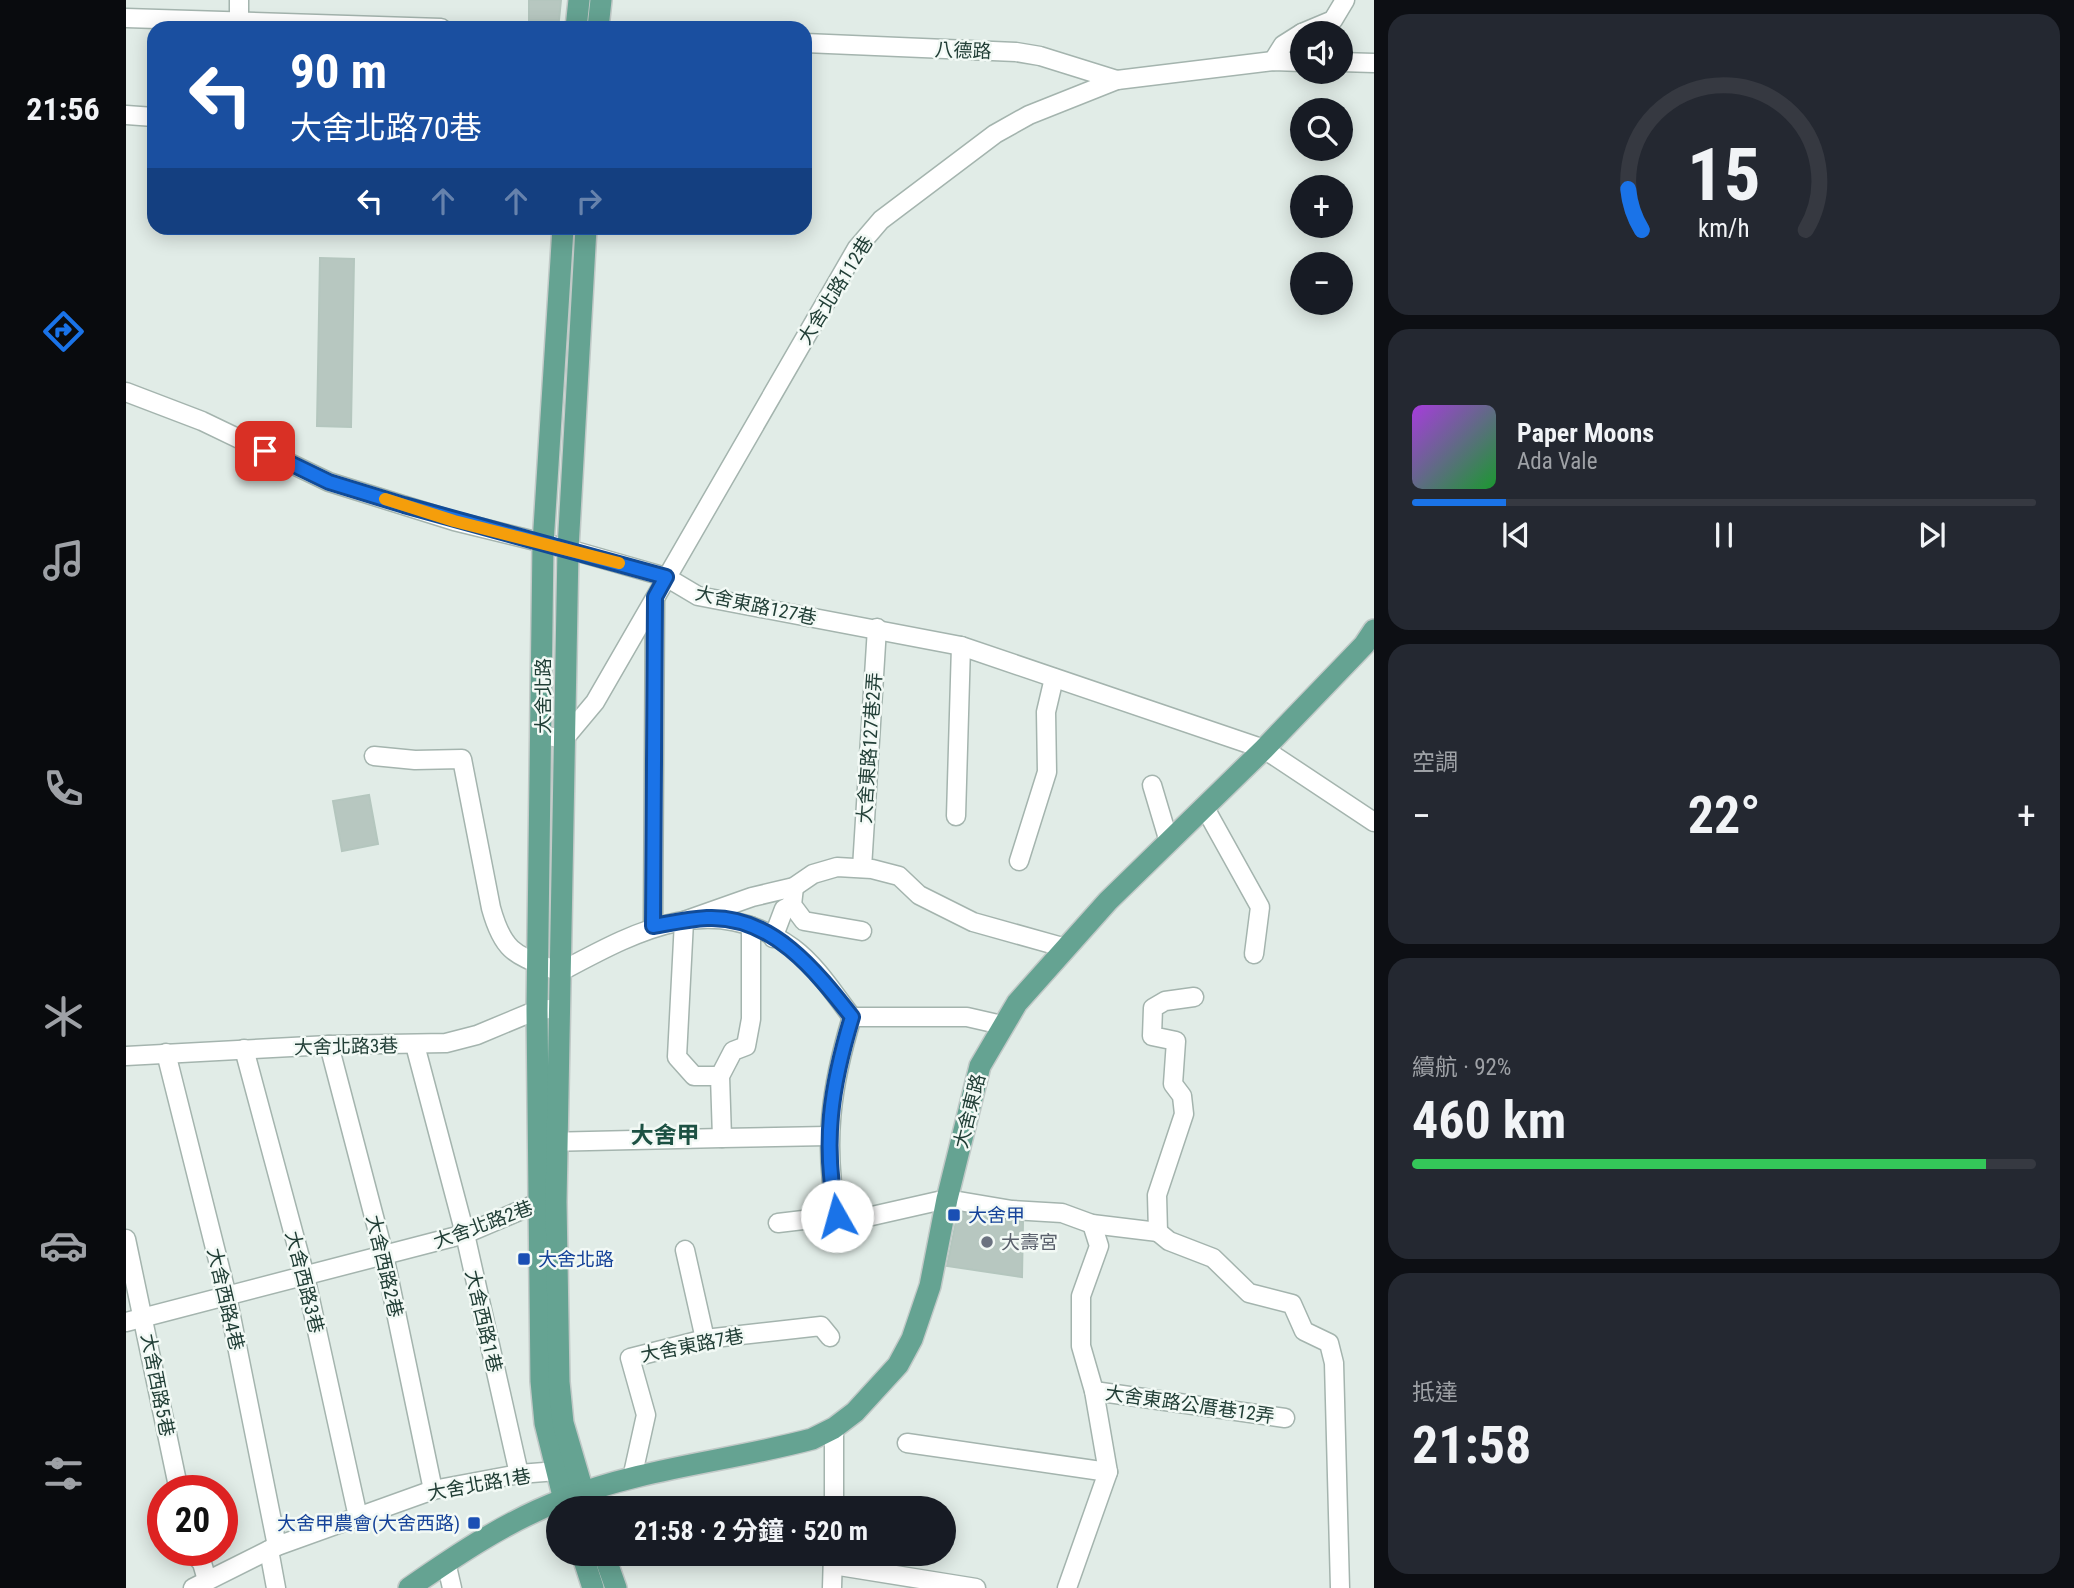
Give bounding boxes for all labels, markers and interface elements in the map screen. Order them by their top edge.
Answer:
map controls [1290,21,1353,315]
button: sound [1290,21,1353,84]
street label: 八德路 [934,38,992,63]
text: 90 m [290,43,387,100]
icon: left [175,49,266,140]
text: 21:56 [26,90,100,128]
button: search [1290,98,1353,161]
text: 大舍北路70巷 [290,109,482,147]
text: 15 [1687,133,1761,219]
button: + [1290,175,1353,238]
icon: left [351,182,389,220]
icon: ahead [424,182,462,220]
icon: ahead [497,182,535,220]
icon: right [570,182,608,220]
text: km/h [1698,214,1750,243]
street label: 大舍北路112巷 [793,232,878,349]
button: − [1290,252,1353,315]
icon: directions [39,307,88,356]
text: Paper Moons [1517,418,1654,448]
pin [235,421,295,481]
icon: arrive [246,432,284,470]
text: Ada Vale [1517,448,1597,475]
icon: previous [1497,516,1535,554]
icon: pause [1705,516,1743,554]
icon: next [1913,516,1951,554]
icon: music [39,536,88,585]
street label: 大舍東路127巷 [693,581,819,630]
street label: 大舍北路 [532,658,555,734]
street label: 大舍東路127巷2弄 [853,672,886,824]
text: 空調 [1412,749,1458,776]
icon: phone [39,764,88,813]
text: 22° [1688,785,1760,846]
text: − [1412,794,1431,838]
text: + [2017,794,2036,838]
icon: climate [39,992,88,1041]
street label: 大舍北路3巷 [294,1034,398,1059]
text: 續航 · 92% [1412,1054,1511,1081]
street label: 大舍東路 [949,1071,990,1151]
text: 460 km [1412,1090,1566,1151]
district label: 大舍甲 [631,1122,700,1149]
position arrow [800,1179,874,1253]
street label: 大舍北路2巷 [430,1196,536,1253]
place label: 大舍甲 [968,1204,1025,1227]
marker: 大舍甲 [946,1207,962,1223]
street label: 大舍西路2巷 [362,1213,407,1320]
icon: car [39,1221,88,1270]
street label: 大舍西路3巷 [281,1229,328,1336]
place label: 大壽宮 [1001,1231,1058,1254]
marker: 大壽宮 [979,1234,995,1250]
street label: 大舍西路4巷 [203,1246,248,1353]
place label: 大舍北路 [538,1248,614,1271]
marker: 大舍北路 [516,1251,532,1267]
street label: 大舍西路1巷 [461,1268,506,1375]
street label: 大舍東路7巷 [639,1324,746,1367]
street label: 大舍西路5巷 [136,1332,179,1439]
text: 抵達 [1412,1379,1458,1406]
street label: 大舍東路公厝巷12弄 [1104,1381,1276,1428]
text: 21:58 [1412,1415,1531,1476]
icon: filters [39,1449,88,1498]
street label: 大舍北路1巷 [426,1464,532,1505]
speed limit sign: 20 [147,1475,238,1566]
place label: 大舍甲農會(大舍西路) [277,1512,460,1535]
marker: 大舍甲農會(大舍西路) [466,1515,482,1531]
text: 21:58 · 2 分鐘 · 520 m [634,1516,868,1546]

